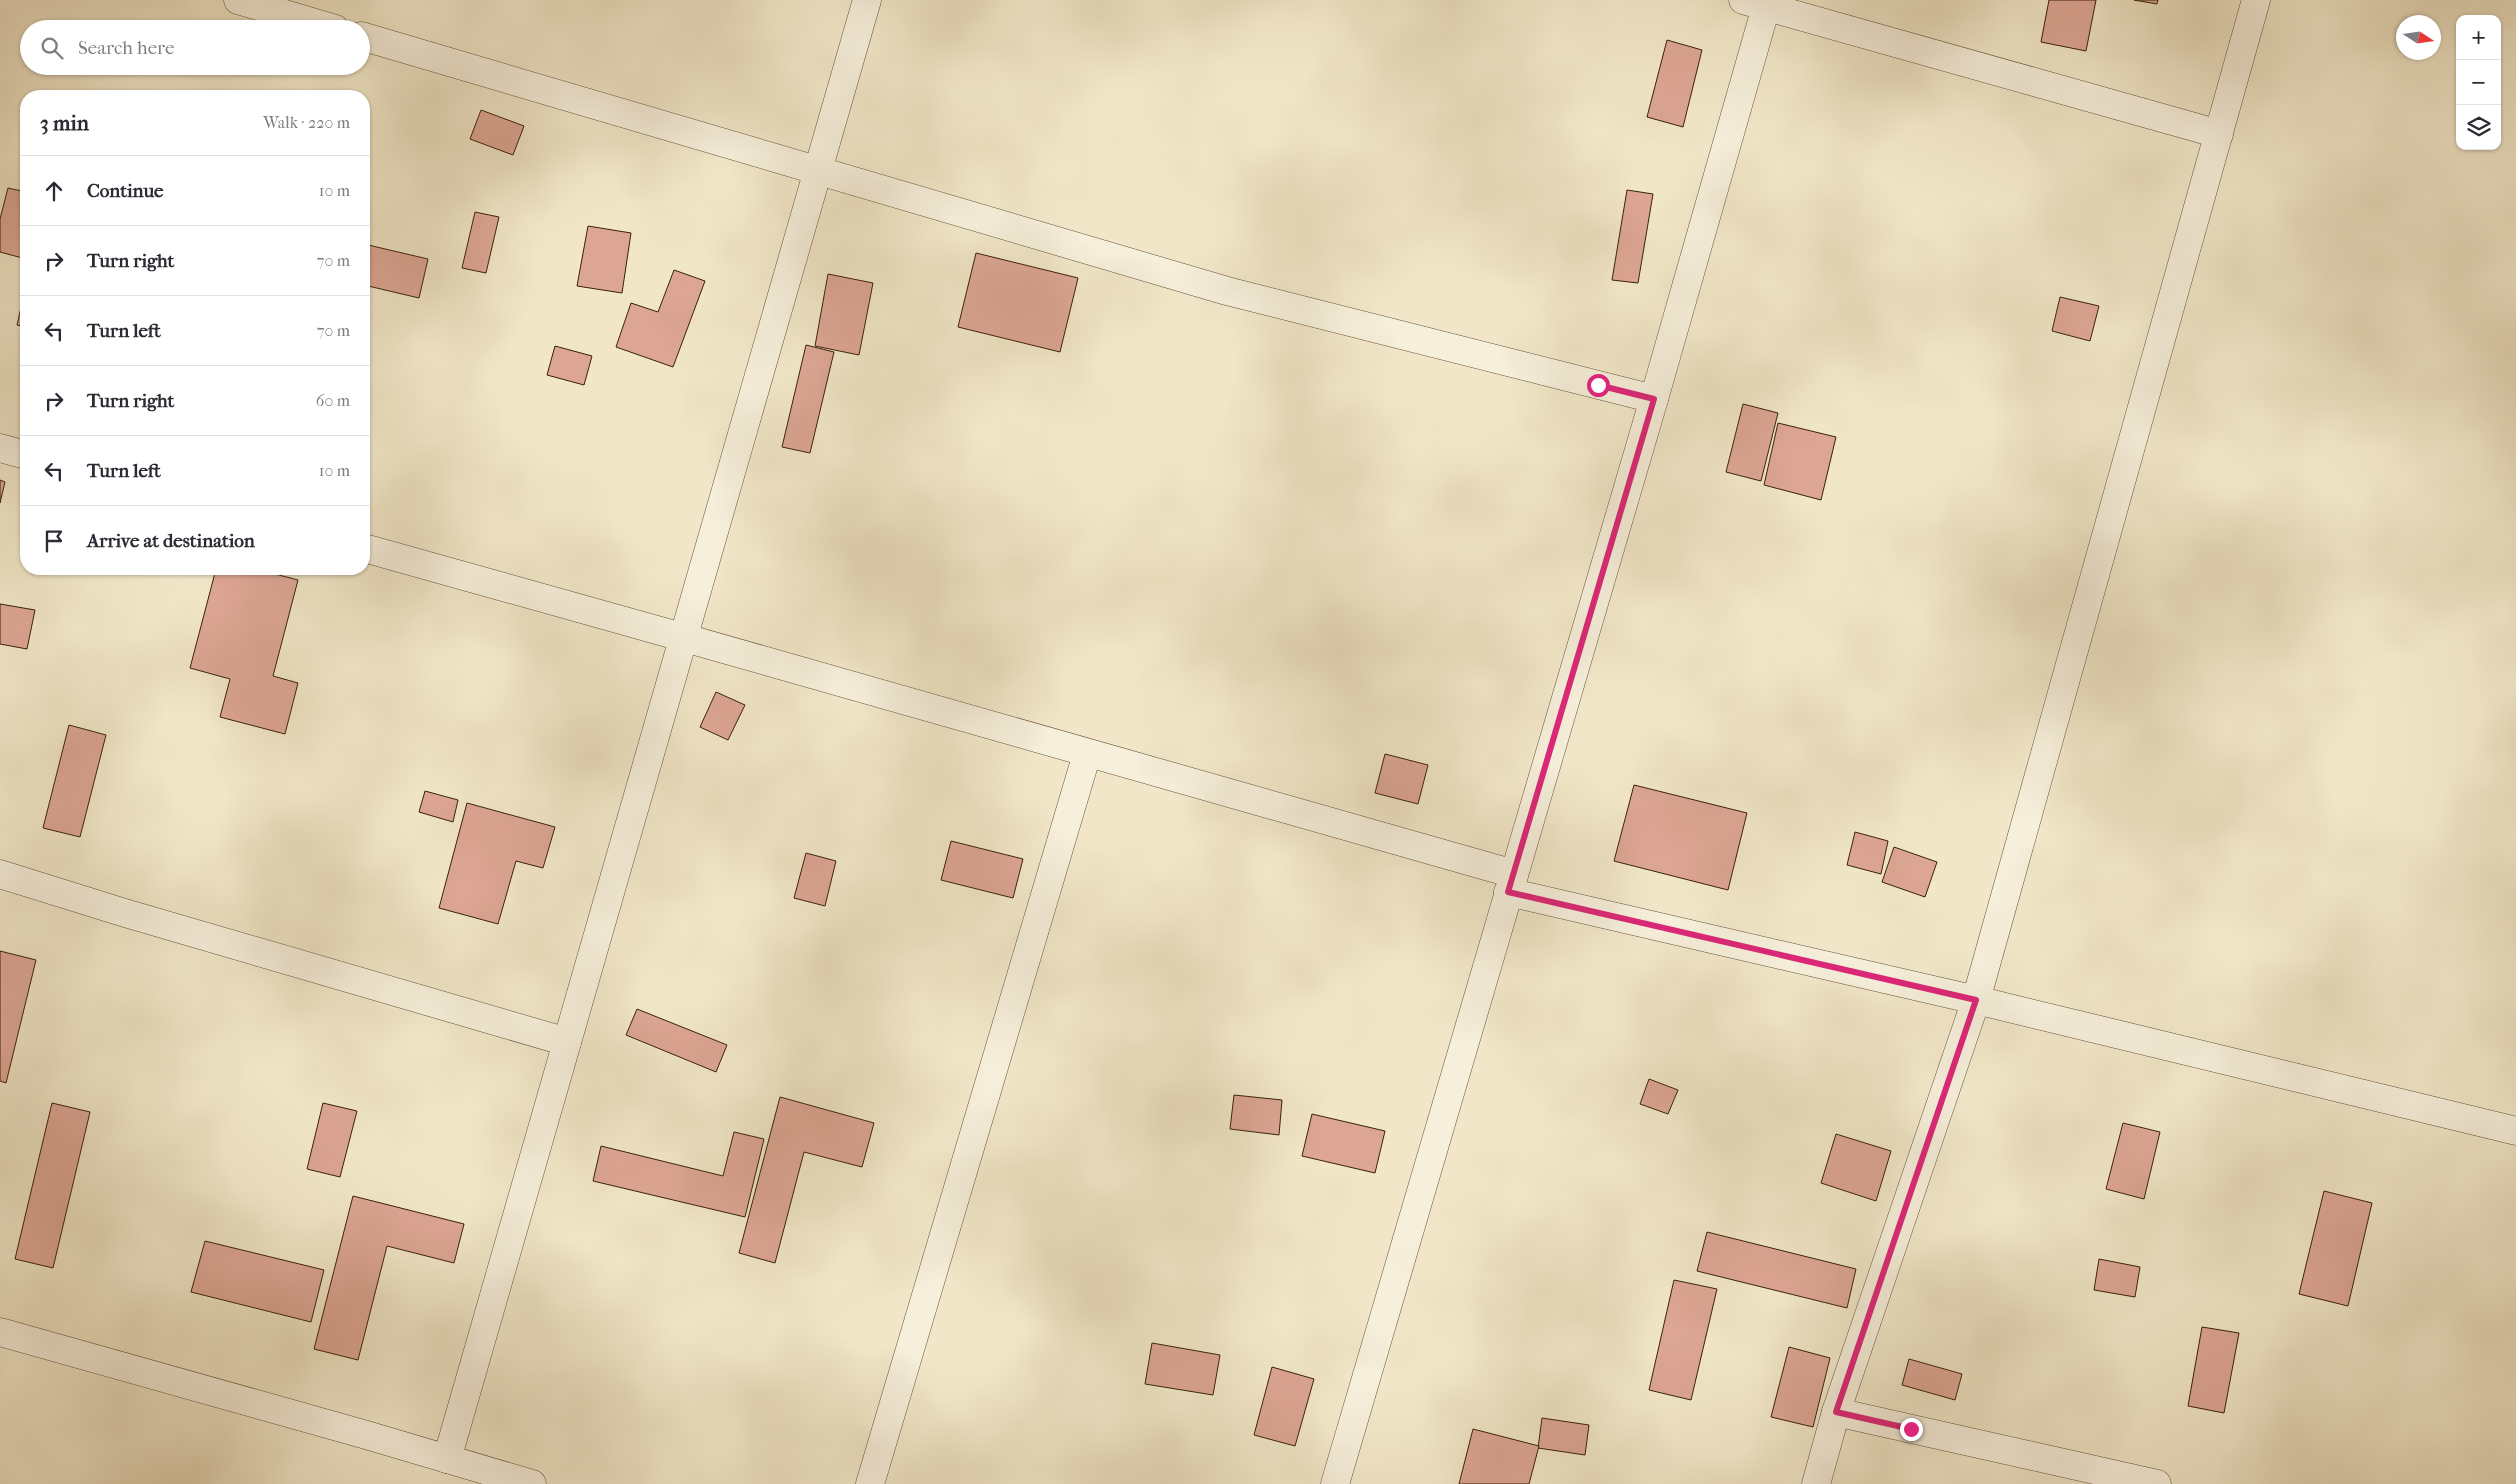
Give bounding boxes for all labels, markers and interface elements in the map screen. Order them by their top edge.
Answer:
north arrow [2396,15,2441,60]
map controls [2456,15,2501,150]
button: + [2456,15,2501,60]
search box [20,20,370,75]
icon: search [38,34,66,62]
text: Search here [78,37,174,59]
button: − [2456,60,2501,105]
button: layers [2456,105,2501,150]
text: 3 min [40,111,89,135]
text: Walk · 220 m [263,113,350,132]
icon: ahead [40,177,68,205]
text: Continue [87,180,163,202]
text: 10 m [319,181,350,200]
icon: right [40,247,68,275]
text: Turn right [87,250,174,272]
text: 70 m [317,251,350,270]
icon: left [40,317,68,345]
text: Turn left [87,320,161,342]
text: 70 m [317,321,350,340]
route start [1587,374,1610,397]
icon: right [40,387,68,415]
text: Turn right [87,390,174,412]
text: 60 m [316,391,350,410]
icon: left [40,457,68,485]
text: Turn left [87,460,161,482]
text: 10 m [319,461,350,480]
icon: arrive [40,527,68,555]
text: Arrive at destination [87,530,255,552]
route end [1900,1418,1923,1441]

